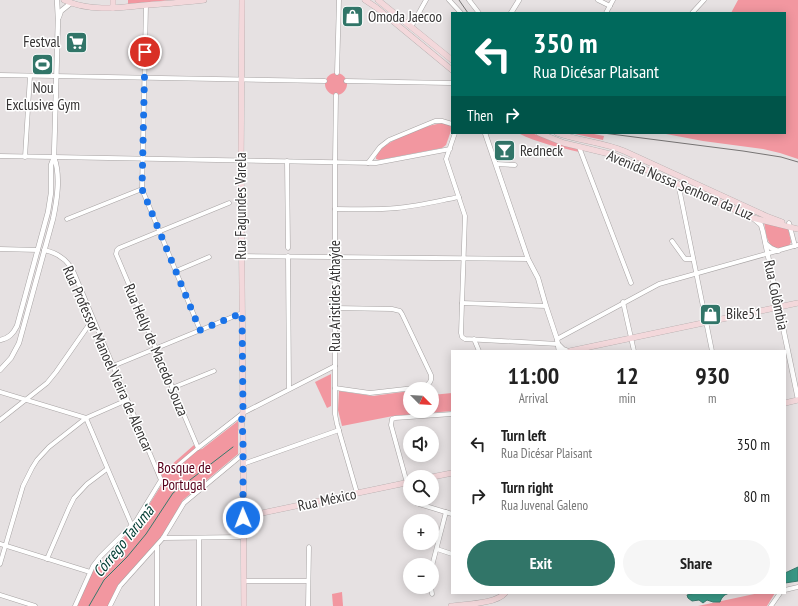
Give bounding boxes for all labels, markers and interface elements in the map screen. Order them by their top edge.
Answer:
shop icon: Omoda Jaecoo [339,4,365,30]
place label: Omoda Jaecoo [368,7,442,26]
text: 350 m [533,24,597,61]
icon: left [467,28,519,80]
supermarket icon: Festval [63,29,89,55]
place label: Festval [23,32,61,51]
pin [128,35,162,69]
icon: arrive [134,41,156,63]
sports icon: Nou Exclusive Gym [30,52,56,78]
text: Rua Dicésar Plaisant [533,60,659,83]
place label: Nou Exclusive Gym [6,78,80,114]
icon: right [501,104,523,126]
text: Then [467,106,493,125]
bar icon: Redneck [492,138,518,164]
place label: Redneck [520,141,563,160]
street label: Avenida Nossa Senhora da Luz [604,145,756,224]
street label: Rua Fagundes Varela [231,152,250,260]
street label: Rua Aristides Athaýde [325,240,344,352]
street label: Rua Colômbia [760,258,793,332]
street label: Rua Professor Manoel Vieira de Alencar [59,263,159,456]
street label: Rua Helly de Macedo Souza [120,281,193,419]
shop icon: Bike51 [698,301,724,327]
place label: Bike51 [726,304,762,323]
text: 11:00 [507,360,559,391]
text: 12 [616,360,639,391]
text: 930 [695,360,730,391]
north arrow [403,382,439,418]
map controls [403,382,439,594]
text: Arrival [519,390,548,407]
text: min [619,390,636,407]
text: m [708,390,717,407]
button: sound [403,426,439,462]
text: Turn left [501,426,546,445]
icon: left [467,433,489,455]
text: 350 m [737,435,770,454]
text: Rua Dicésar Plaisant [501,445,592,462]
park label: Bosque de Portugal [157,458,211,494]
button: search [403,470,439,506]
text: Turn right [501,478,553,497]
street label: Rua México [296,484,358,515]
icon: right [467,485,489,507]
text: 80 m [744,487,770,506]
position arrow [222,497,264,539]
text: Rua Juvenal Galeno [501,497,588,514]
water label: Córrego Tarumã [88,500,159,581]
button: + [403,514,439,550]
button: Exit [467,540,615,586]
button: Share [623,540,770,586]
button: − [403,558,439,594]

